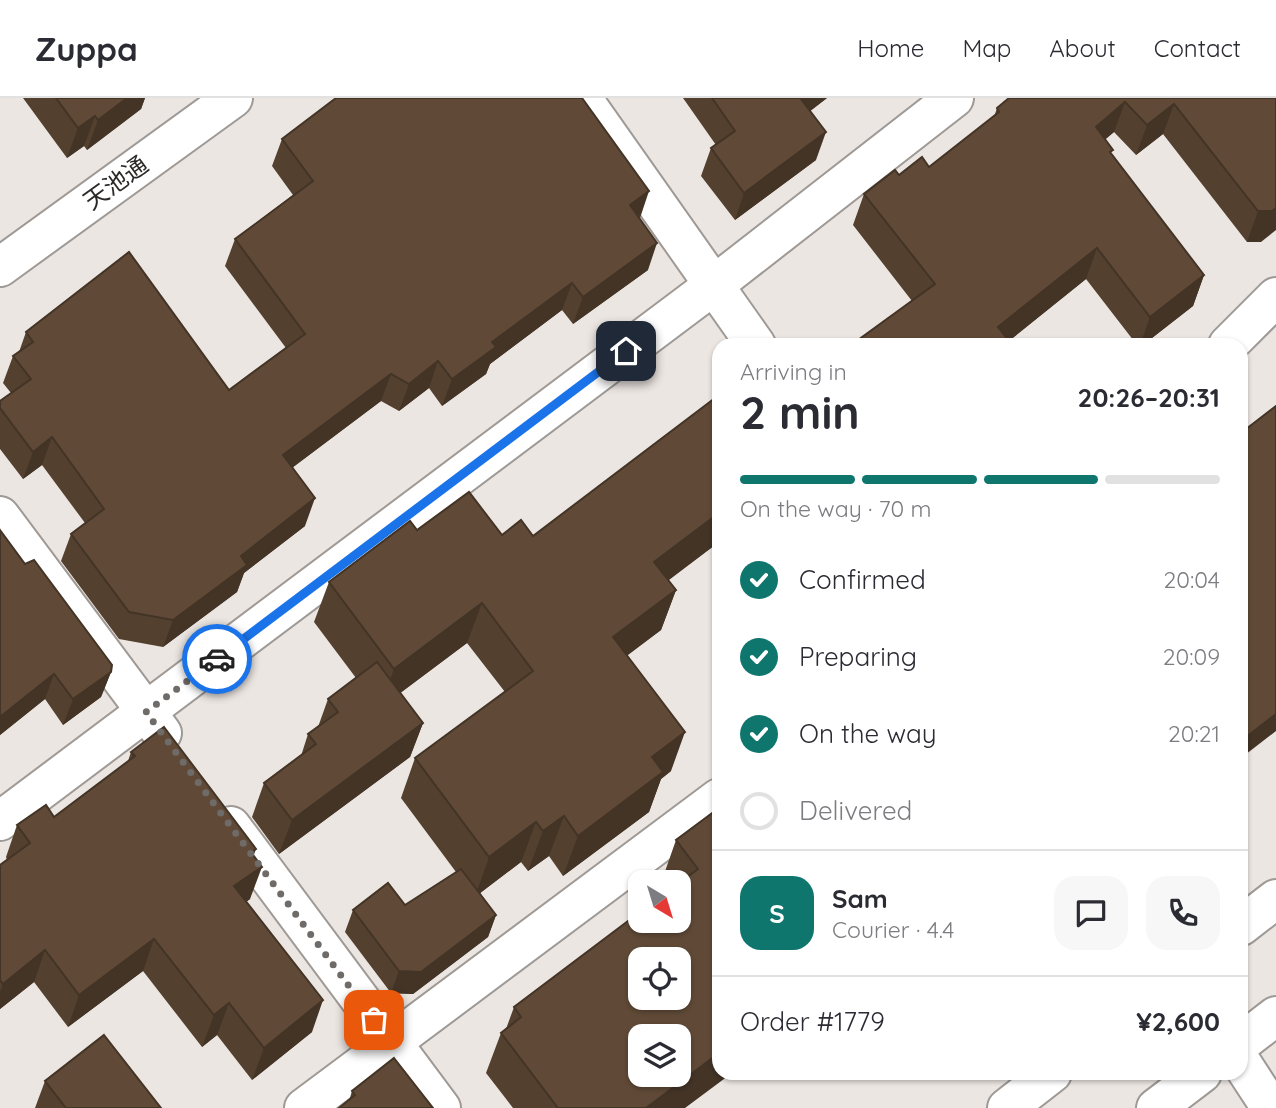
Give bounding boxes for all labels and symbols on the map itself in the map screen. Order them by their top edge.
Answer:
street label: 天池通 [77,149,153,215]
pin [596,321,656,381]
courier [182,624,252,694]
north arrow [628,870,691,933]
pin [344,990,404,1050]

